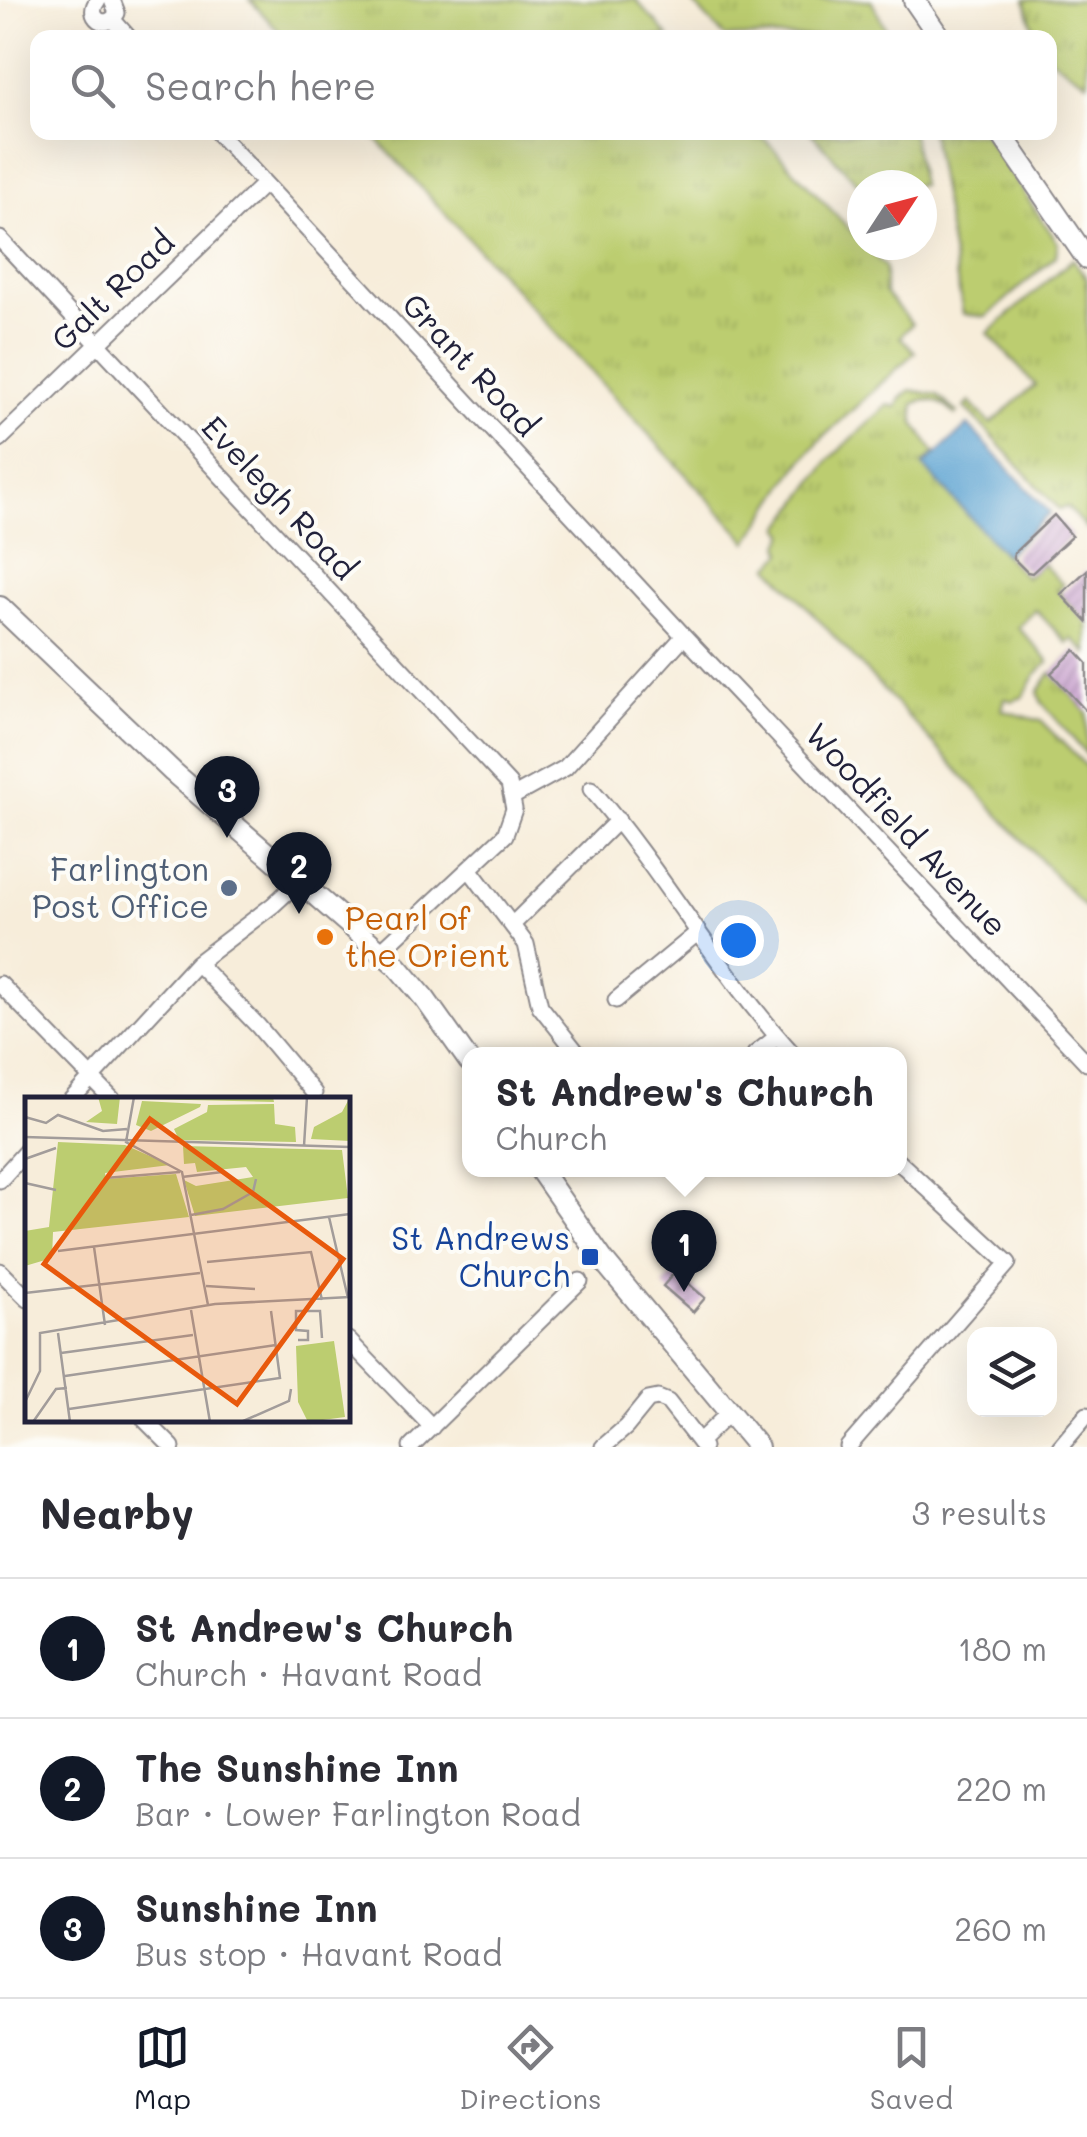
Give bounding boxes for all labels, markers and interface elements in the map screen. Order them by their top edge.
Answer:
search box [30,30,1057,140]
icon: search [65,58,120,113]
text: Search here [145,60,376,110]
north arrow [847,170,937,260]
street label: Galt Road [41,220,182,359]
street label: Grant Road [394,283,549,444]
street label: Evelegh Road [194,406,367,588]
street label: Woodfield Avenue [797,713,1018,944]
pin: 3 [194,756,260,838]
pin: 2 [266,832,332,914]
place label: Farlington Post Office [32,847,209,926]
marker: Farlington Post Office [218,877,240,899]
place label: Pearl of the Orient [345,896,510,975]
your location [713,915,764,966]
marker: Pearl of the Orient [314,926,336,948]
popup [462,1047,907,1177]
text: St Andrew's Church [495,1066,874,1116]
inset map [25,1097,350,1422]
text: Church [495,1116,607,1158]
pin: 1 [652,1210,716,1292]
place label: St Andrews Church [391,1216,570,1295]
marker: St Andrews Church [579,1246,601,1268]
map controls [967,1327,1057,1417]
button: layers [967,1327,1057,1417]
text: Nearby [40,1485,194,1540]
text: 3 results [911,1491,1047,1533]
text: St Andrew's Church [135,1602,513,1652]
text: 1 [65,1627,80,1669]
text: 180 m [958,1627,1047,1669]
text: Church · Havant Road [135,1652,482,1694]
text: The Sunshine Inn [135,1742,458,1792]
text: 2 [64,1767,81,1809]
text: 220 m [956,1767,1047,1809]
text: Bar · Lower Farlington Road [135,1792,581,1834]
text: Sunshine Inn [135,1882,378,1932]
text: 3 [63,1907,82,1949]
text: 260 m [954,1907,1047,1949]
text: Bus stop · Havant Road [135,1932,502,1974]
tab: Map [134,2020,191,2116]
tab: Directions [459,2020,602,2116]
tab: Saved [870,2020,953,2116]

